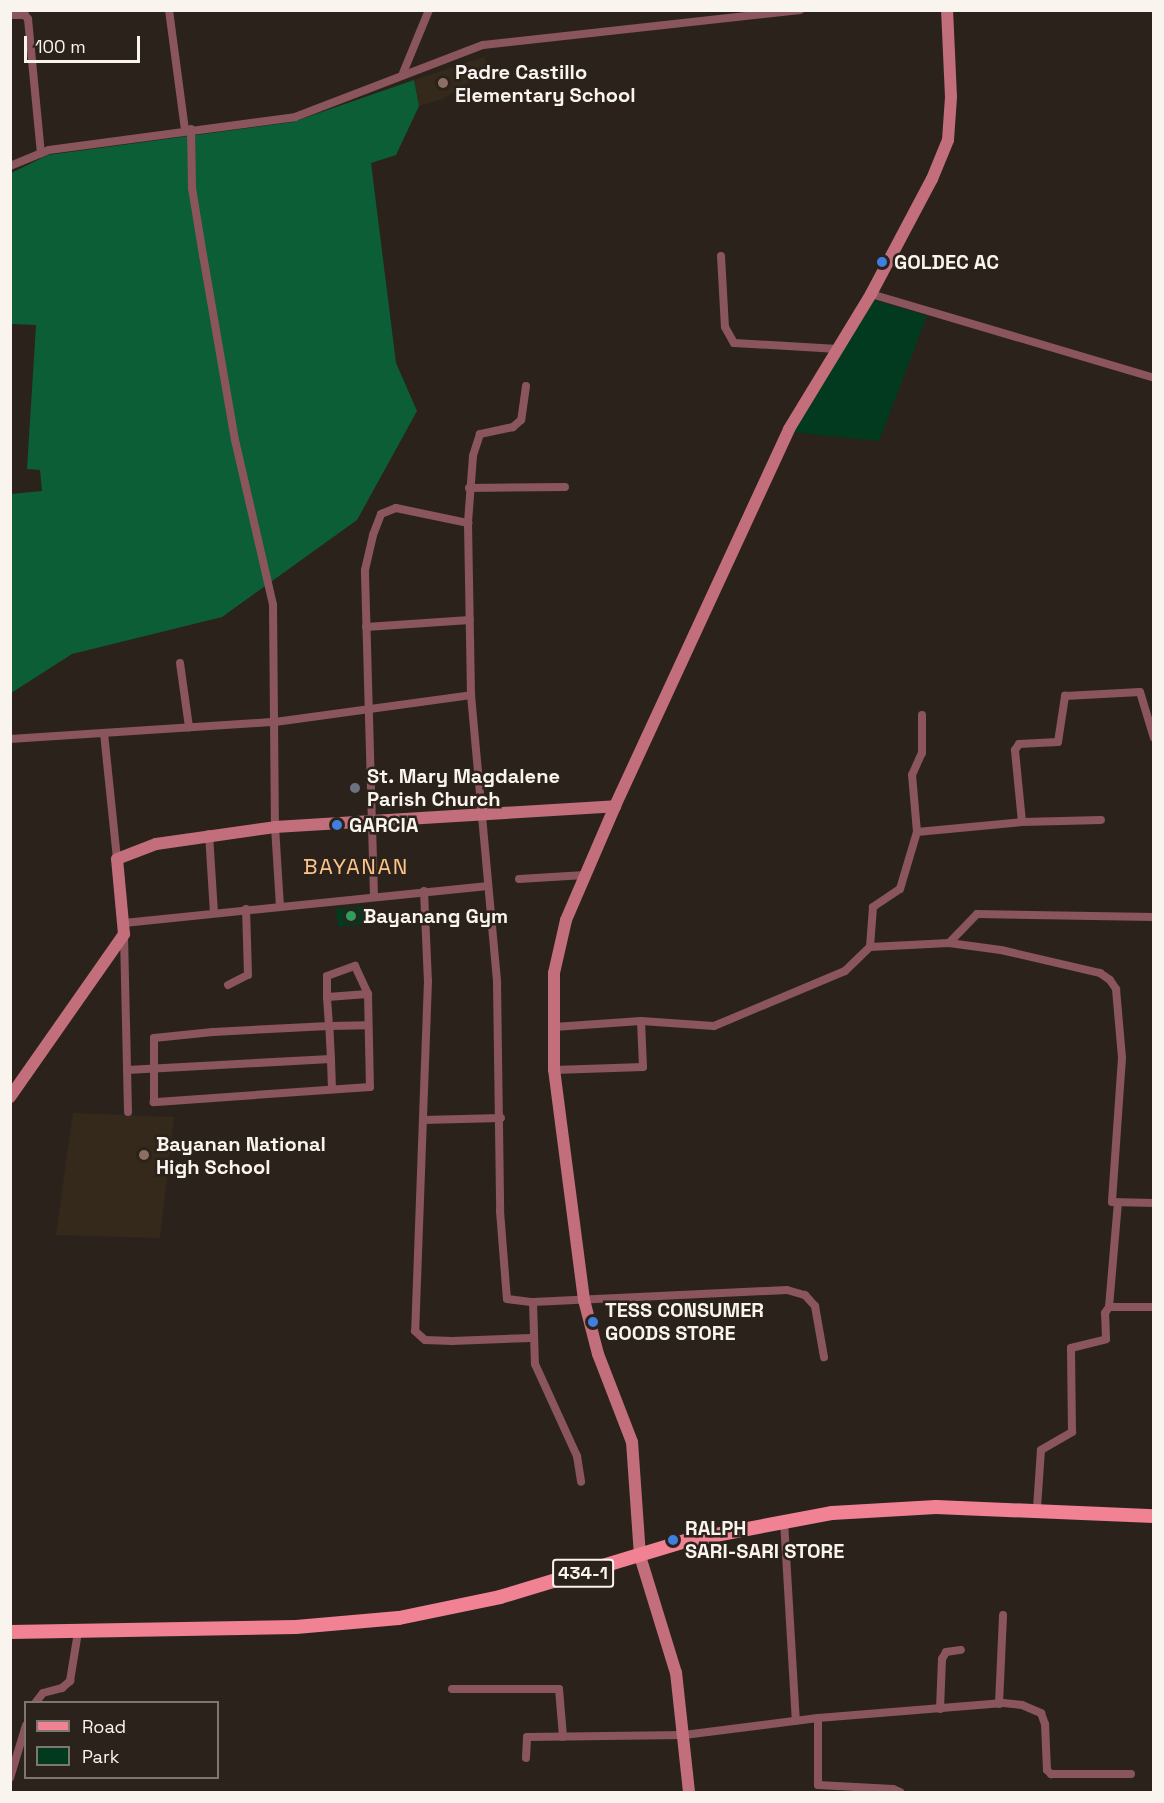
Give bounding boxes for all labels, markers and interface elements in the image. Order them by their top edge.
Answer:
scale bar [27,24,142,62]
text: 100 m [35,35,86,58]
place label: Padre Castillo Elementary School [455,60,636,107]
marker: Padre Castillo Elementary School [436,76,450,90]
place label: GOLDEC AC [894,250,999,274]
marker: GOLDEC AC [875,255,889,269]
place label: St. Mary Magdalene Parish Church [367,765,561,812]
marker: St. Mary Magdalene Parish Church [348,781,362,795]
place label: GARCIA [349,813,418,837]
marker: GARCIA [330,818,344,832]
district label: BAYANAN [303,854,409,880]
place label: Bayanang Gym [363,904,508,928]
marker: Bayanang Gym [344,909,358,923]
place label: Bayanan National High School [156,1132,326,1179]
marker: Bayanan National High School [137,1148,151,1162]
place label: TESS CONSUMER GOODS STORE [605,1298,764,1345]
marker: TESS CONSUMER GOODS STORE [586,1315,600,1329]
place label: RALPH SARI-SARI STORE [685,1517,844,1564]
marker: RALPH SARI-SARI STORE [666,1533,680,1547]
road number: 434-1 [552,1558,614,1588]
legend [24,1701,219,1779]
text: Road [82,1715,126,1738]
text: Park [82,1745,119,1768]

